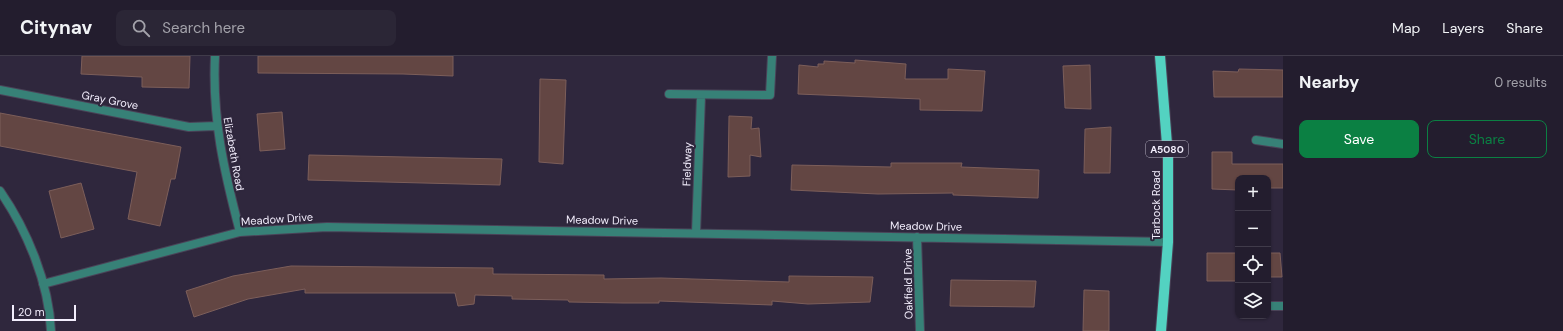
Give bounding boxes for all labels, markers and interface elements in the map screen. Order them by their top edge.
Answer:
search box [116,10,396,46]
text: Citynav [20,15,92,40]
icon: search [130,17,152,39]
text: Search here [162,18,245,38]
text: Map [1392,19,1420,37]
text: Layers [1442,19,1484,37]
text: Share [1506,19,1543,37]
text: Nearby [1299,71,1359,93]
text: 0 results [1494,74,1547,91]
street label: Gray Grove [80,88,140,112]
street label: Elizabeth Road [221,116,247,192]
button: Save [1299,120,1419,158]
button: Share [1427,120,1547,158]
road number: A5080 [1146,141,1188,157]
street label: Fieldway [679,142,695,186]
street label: Tarbock Road [1149,170,1163,240]
map controls [1235,175,1271,319]
button: + [1235,175,1271,211]
street label: Meadow Drive [241,210,313,228]
button: − [1235,211,1271,247]
street label: Meadow Drive [566,212,638,228]
street label: Meadow Drive [890,218,962,234]
button: locate [1235,247,1271,283]
street label: Oakfield Drive [900,248,916,320]
button: layers [1235,283,1271,319]
scale bar [12,303,76,322]
text: 20 m [18,305,44,319]

